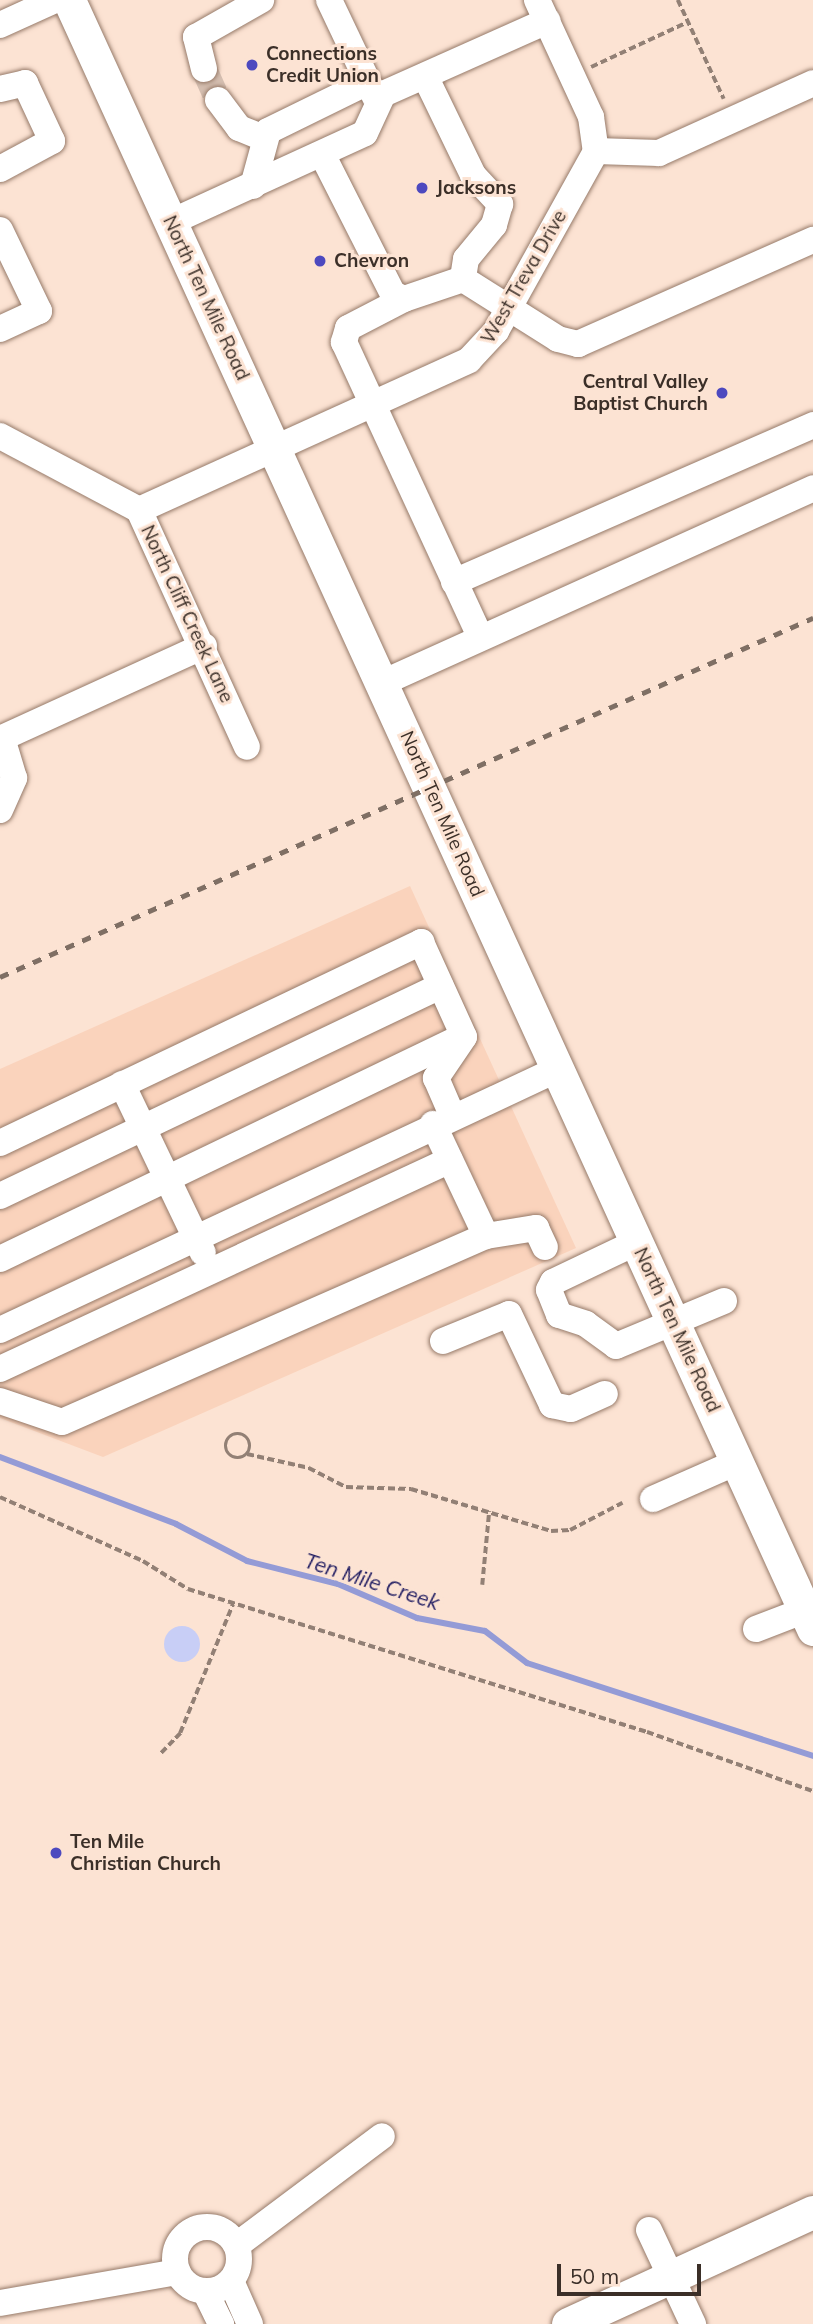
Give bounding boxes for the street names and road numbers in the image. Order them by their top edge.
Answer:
street label: West Treva Drive [477,206,571,348]
street label: North Ten Mile Road [158,212,254,384]
street label: North Cliff Creek Lane [136,522,238,706]
street label: North Ten Mile Road [395,728,489,900]
street label: North Ten Mile Road [629,1244,725,1416]

